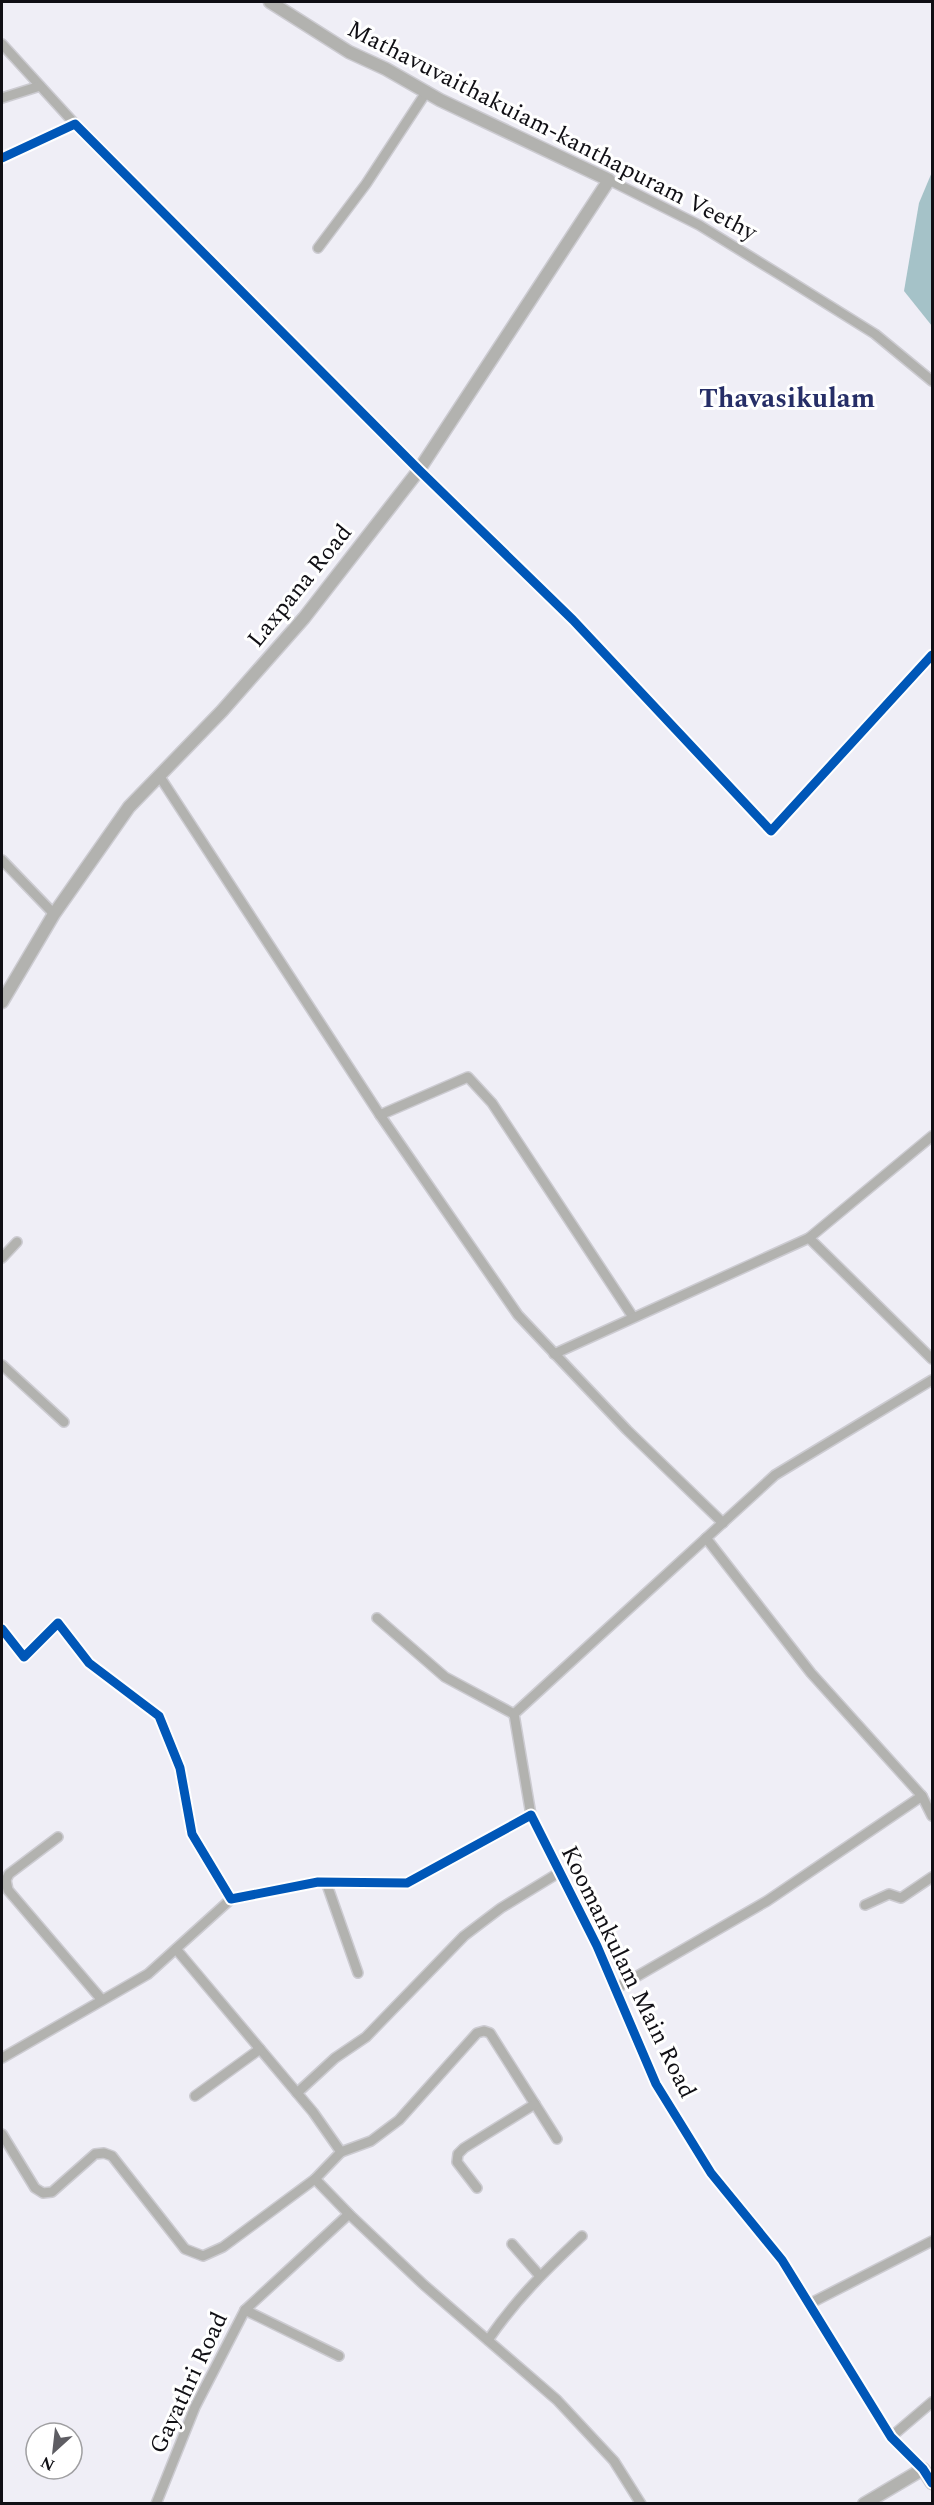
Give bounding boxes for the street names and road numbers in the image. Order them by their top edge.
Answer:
street label: Mathavuvaithakuiam-kanthapuram Veethy [341,12,764,251]
street label: Laxpana Road [239,516,361,656]
street label: Koomankulam Main Road [551,1839,705,2105]
street label: Gayathri Road [140,2306,238,2460]

